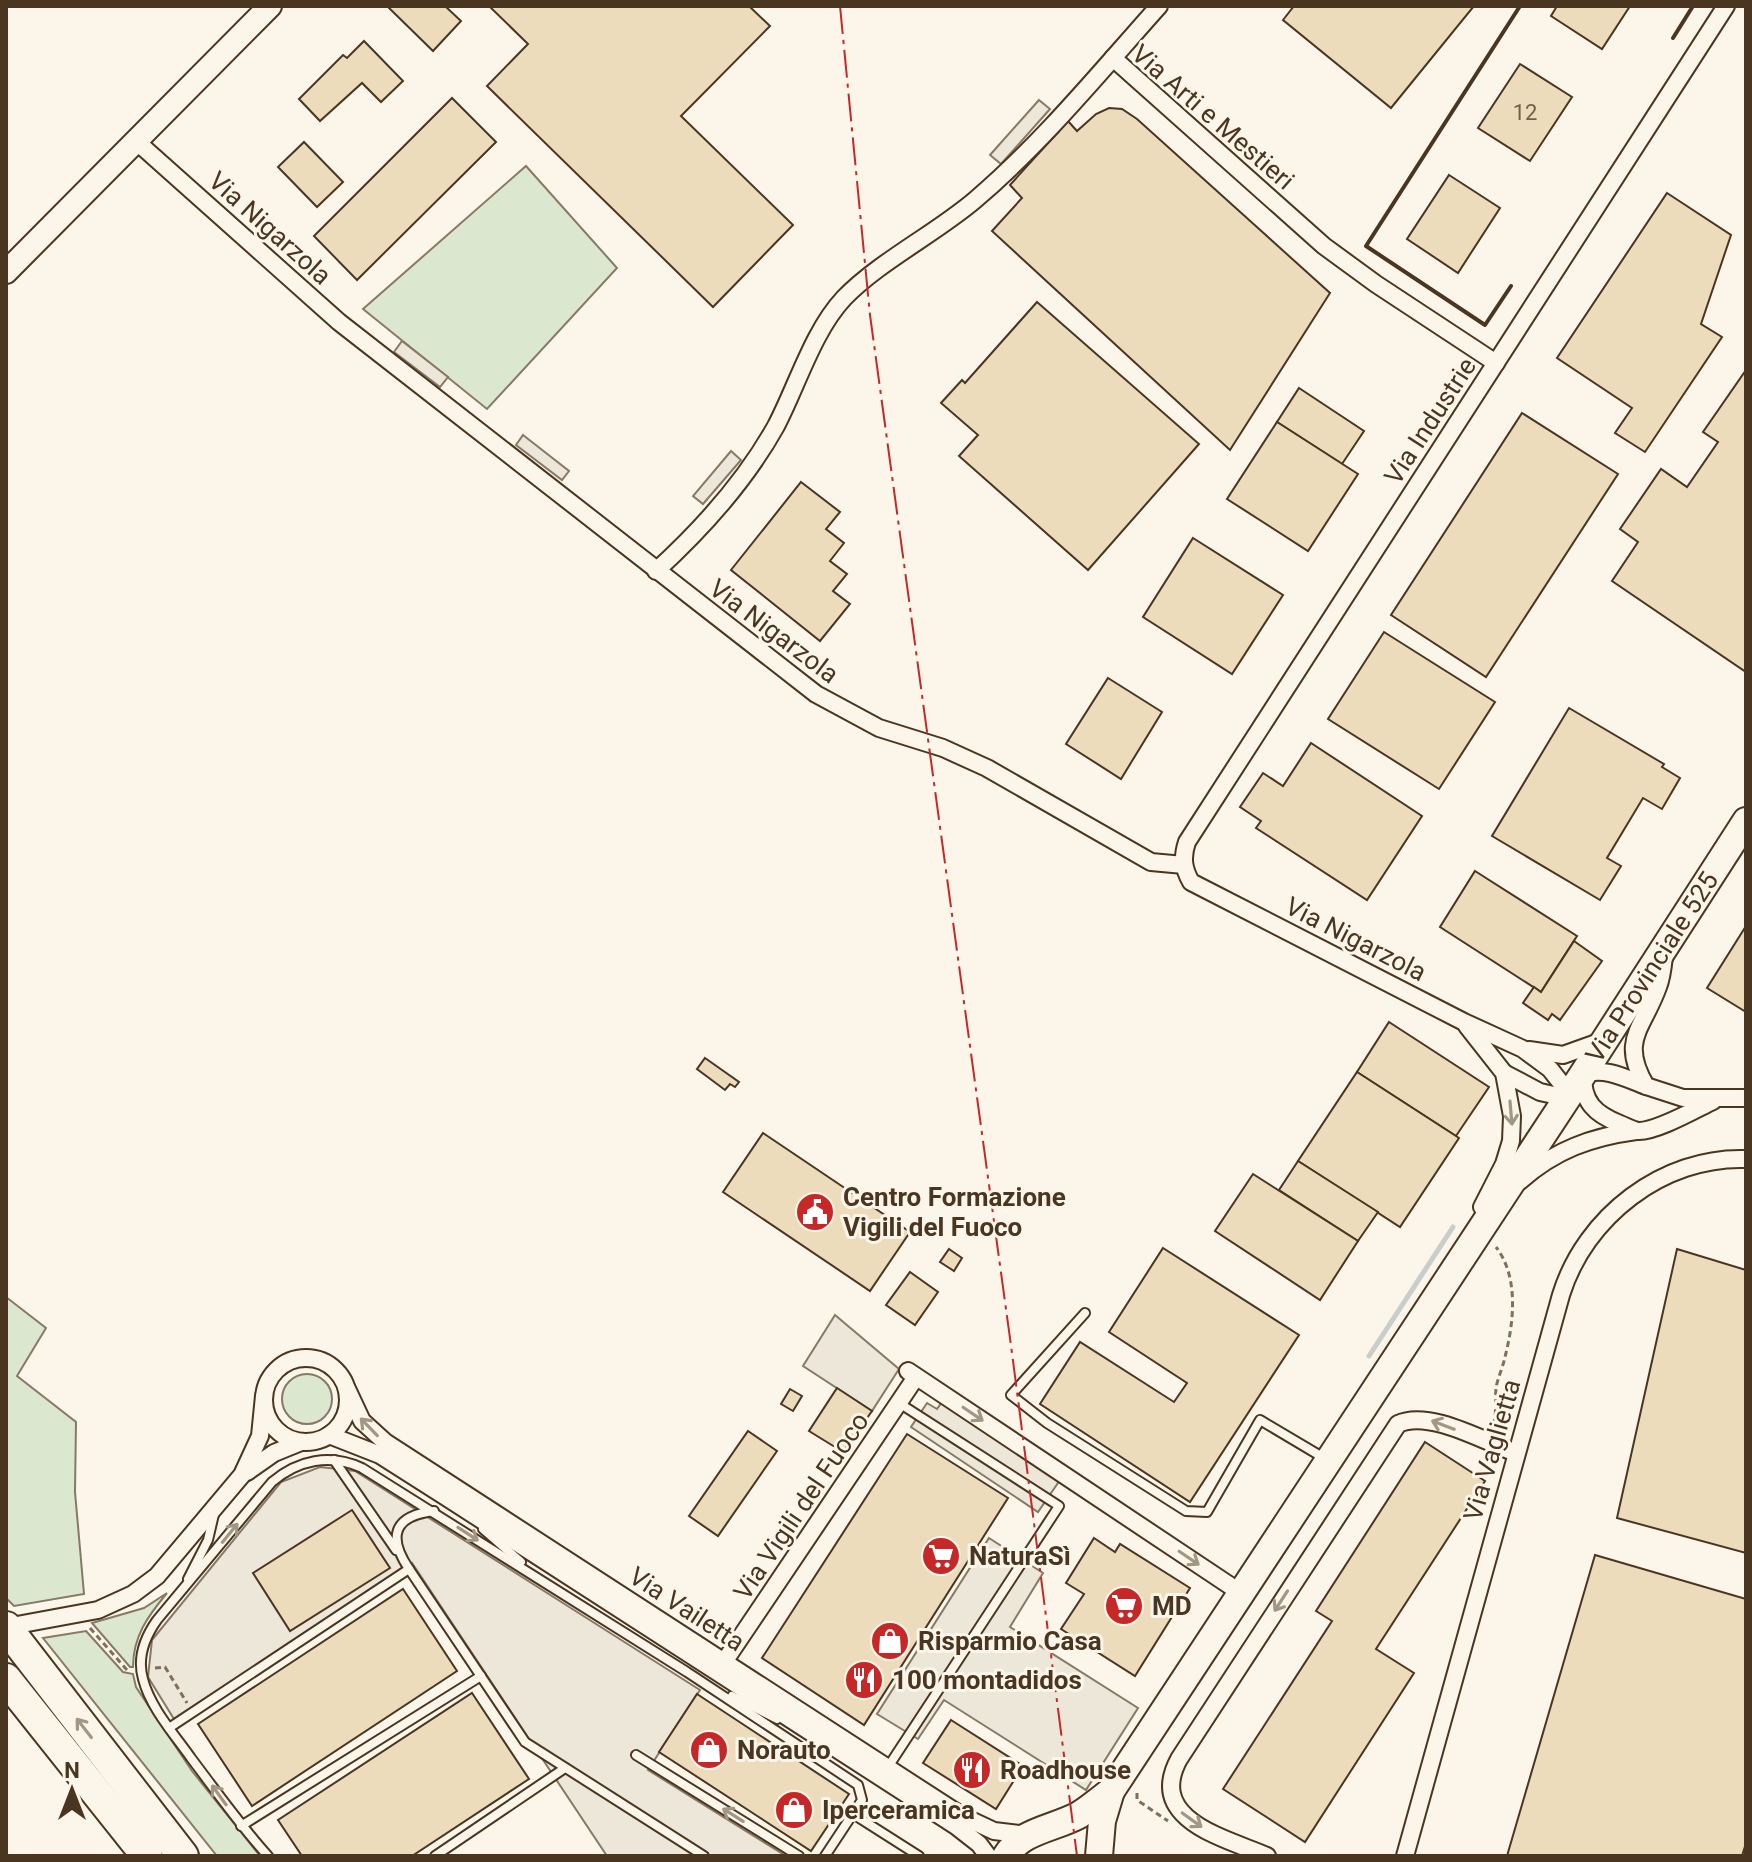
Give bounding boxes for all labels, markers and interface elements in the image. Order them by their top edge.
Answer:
street label: Via Arti e Mestieri [1126,38,1300,196]
house number: 12 [1513,100,1537,125]
street label: Via Nigarzola [203,165,337,291]
street label: Via Industrie [1378,352,1482,490]
street label: Via Nigarzola [704,573,844,689]
street label: Via Provinciale 525 [1579,866,1724,1068]
street label: Via Nigarzola [1281,891,1431,987]
one-way arrow [1504,1099,1519,1126]
place label: Centro Formazione Vigili del Fuoco [843,1182,1066,1242]
public building icon: Centro Formazione Vigili del Fuoco [794,1191,836,1233]
street label: Via Vaglietta [1457,1376,1527,1524]
one-way arrow [961,1406,983,1423]
street label: Via Vigili del Fuoco [727,1407,875,1605]
one-way arrow [360,1417,379,1437]
one-way arrow [1431,1417,1456,1431]
one-way arrow [221,1523,239,1544]
one-way arrow [456,1526,479,1542]
supermarket icon: NaturaSì [920,1535,962,1577]
place label: NaturaSì [969,1541,1071,1571]
one-way arrow [1177,1550,1200,1566]
street label: Via Vailetta [624,1561,750,1657]
supermarket icon: MD [1103,1585,1145,1627]
one-way arrow [1273,1589,1289,1612]
place label: MD [1152,1591,1192,1621]
shop icon: Risparmio Casa [869,1620,911,1662]
place label: Risparmio Casa [918,1626,1102,1656]
restaurant icon: 100 montadidos [843,1659,885,1701]
place label: 100 montadidos [892,1665,1082,1695]
one-way arrow [75,1718,93,1739]
shop icon: Norauto [688,1729,730,1771]
place label: Norauto [737,1735,831,1765]
restaurant icon: Roadhouse [951,1749,993,1791]
north arrow [32,1750,112,1830]
place label: Roadhouse [1000,1755,1131,1785]
text: N [64,1758,80,1783]
one-way arrow [211,1785,227,1807]
shop icon: Iperceramica [773,1789,815,1831]
place label: Iperceramica [822,1795,975,1825]
one-way arrow [722,1807,745,1823]
one-way arrow [1181,1812,1202,1829]

